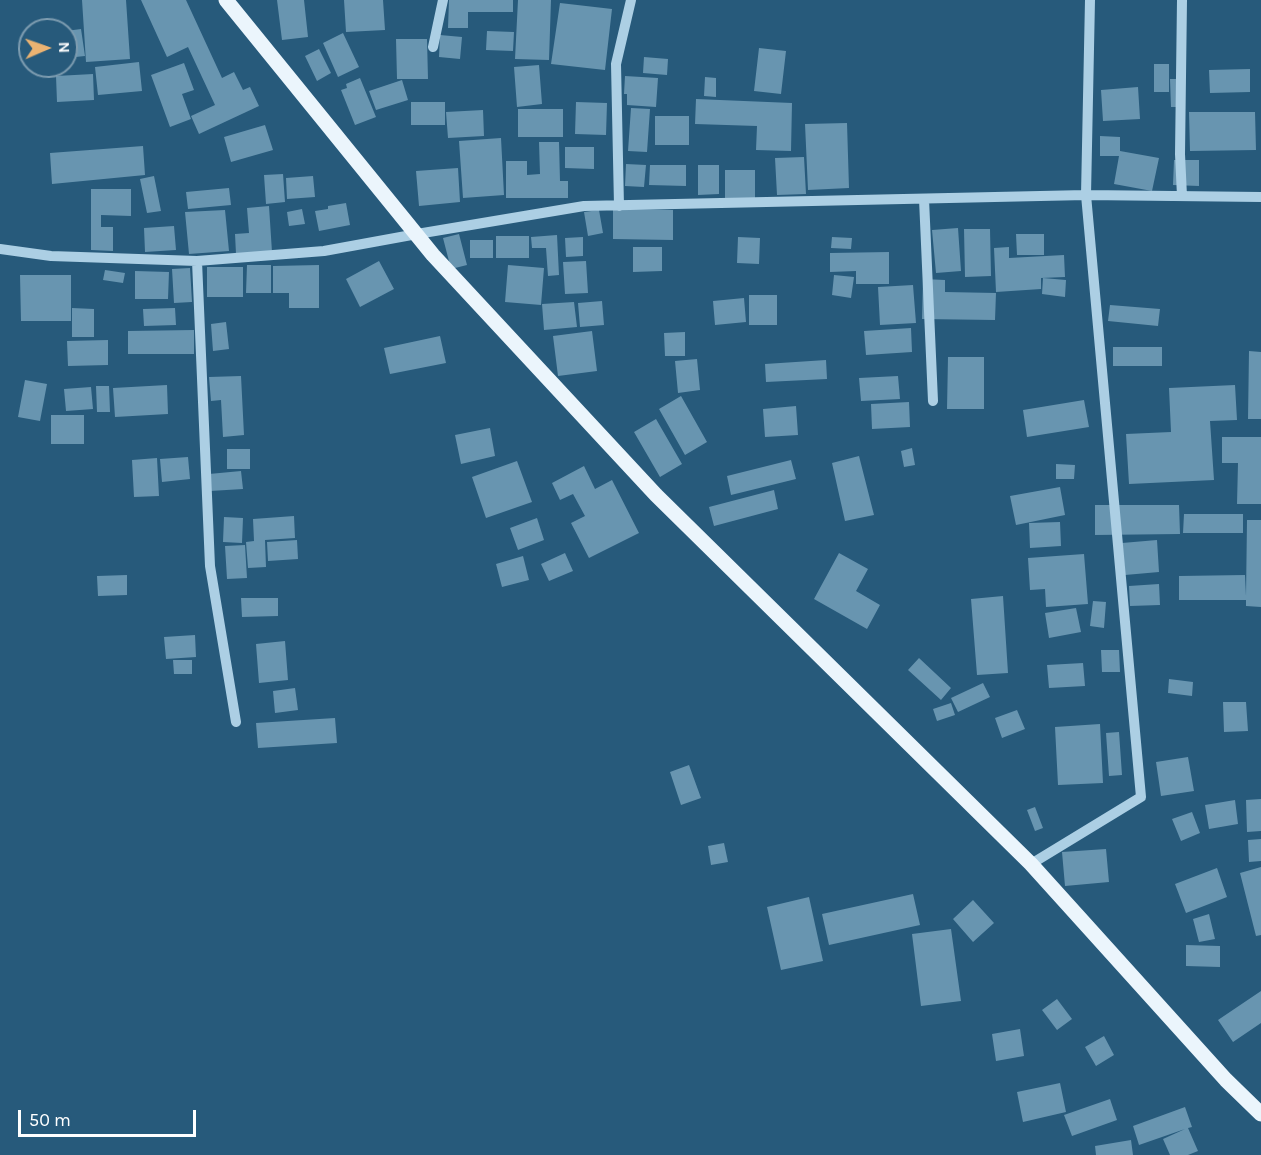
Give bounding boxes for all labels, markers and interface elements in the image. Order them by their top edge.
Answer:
north arrow [18,18,78,78]
text: N [55,41,74,53]
scale bar [21,1098,200,1136]
text: 50 m [29,1109,71,1131]

